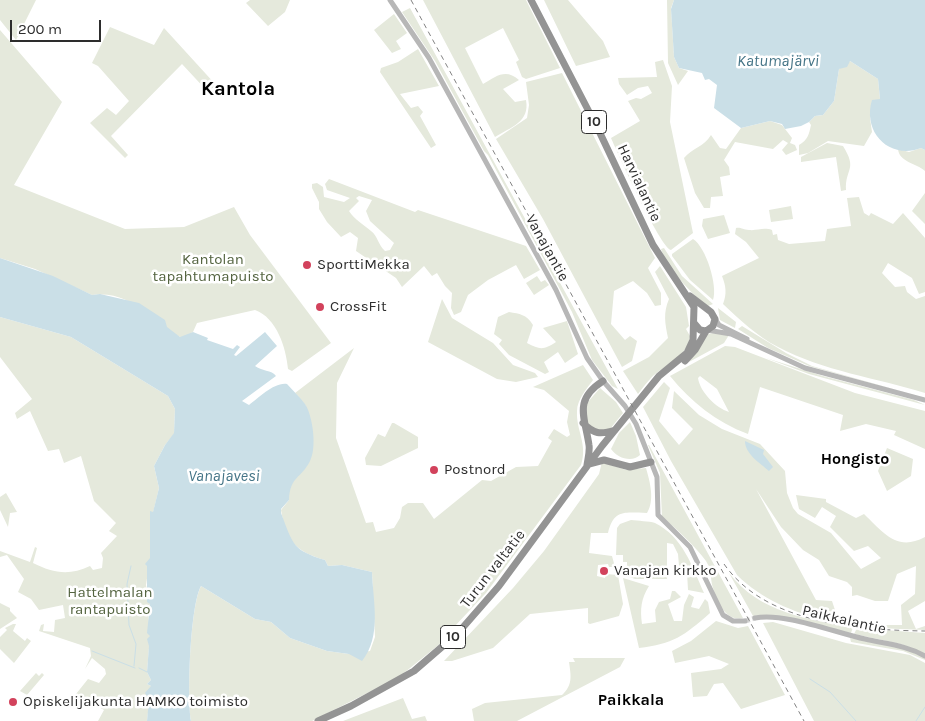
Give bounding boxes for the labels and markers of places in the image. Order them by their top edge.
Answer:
place label: SporttiMekka [317,256,410,274]
marker: SporttiMekka [301,259,313,271]
place label: CrossFit [330,298,387,316]
marker: CrossFit [314,301,326,313]
place label: Postnord [444,461,506,479]
marker: Postnord [428,464,440,476]
place label: Vanajan kirkko [614,562,717,580]
marker: Vanajan kirkko [598,565,610,577]
place label: Opiskelijakunta HAMKO toimisto [23,693,248,711]
marker: Opiskelijakunta HAMKO toimisto [7,696,19,708]

